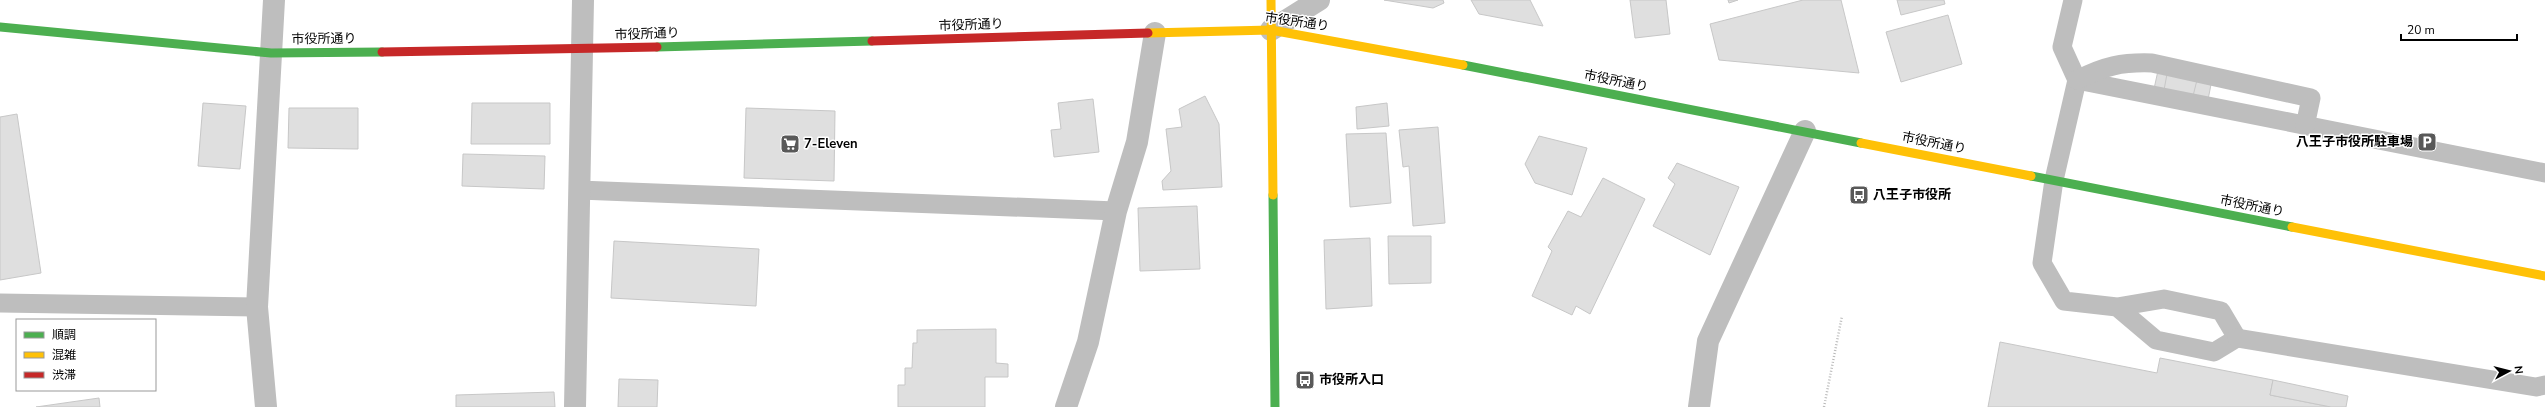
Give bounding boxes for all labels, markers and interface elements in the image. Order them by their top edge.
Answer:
street label: 市役所通り [1264,9,1330,35]
street label: 市役所通り [938,15,1004,35]
scale bar [2401,16,2517,42]
text: 20 m [2407,22,2435,38]
street label: 市役所通り [614,24,680,44]
street label: 市役所通り [291,29,357,49]
street label: 市役所通り [1582,66,1650,96]
street label: 市役所通り [1900,128,1968,158]
parking icon: 八王子市役所駐車場 [2416,131,2438,153]
supermarket icon: 7-Eleven [779,133,801,155]
place label: 八王子市役所駐車場 [2296,133,2413,151]
place label: 7-Eleven [804,135,858,153]
bus stop icon: 八王子市役所 [1848,184,1870,206]
place label: 八王子市役所 [1873,186,1951,204]
street label: 市役所通り [2218,191,2286,221]
legend [16,319,156,391]
text: 順調 [52,327,76,343]
text: 混雑 [52,347,76,363]
north arrow [2489,351,2529,391]
text: N [2510,365,2526,375]
text: 渋滞 [52,367,76,383]
bus stop icon: 市役所入口 [1294,369,1316,391]
place label: 市役所入口 [1319,371,1384,389]

